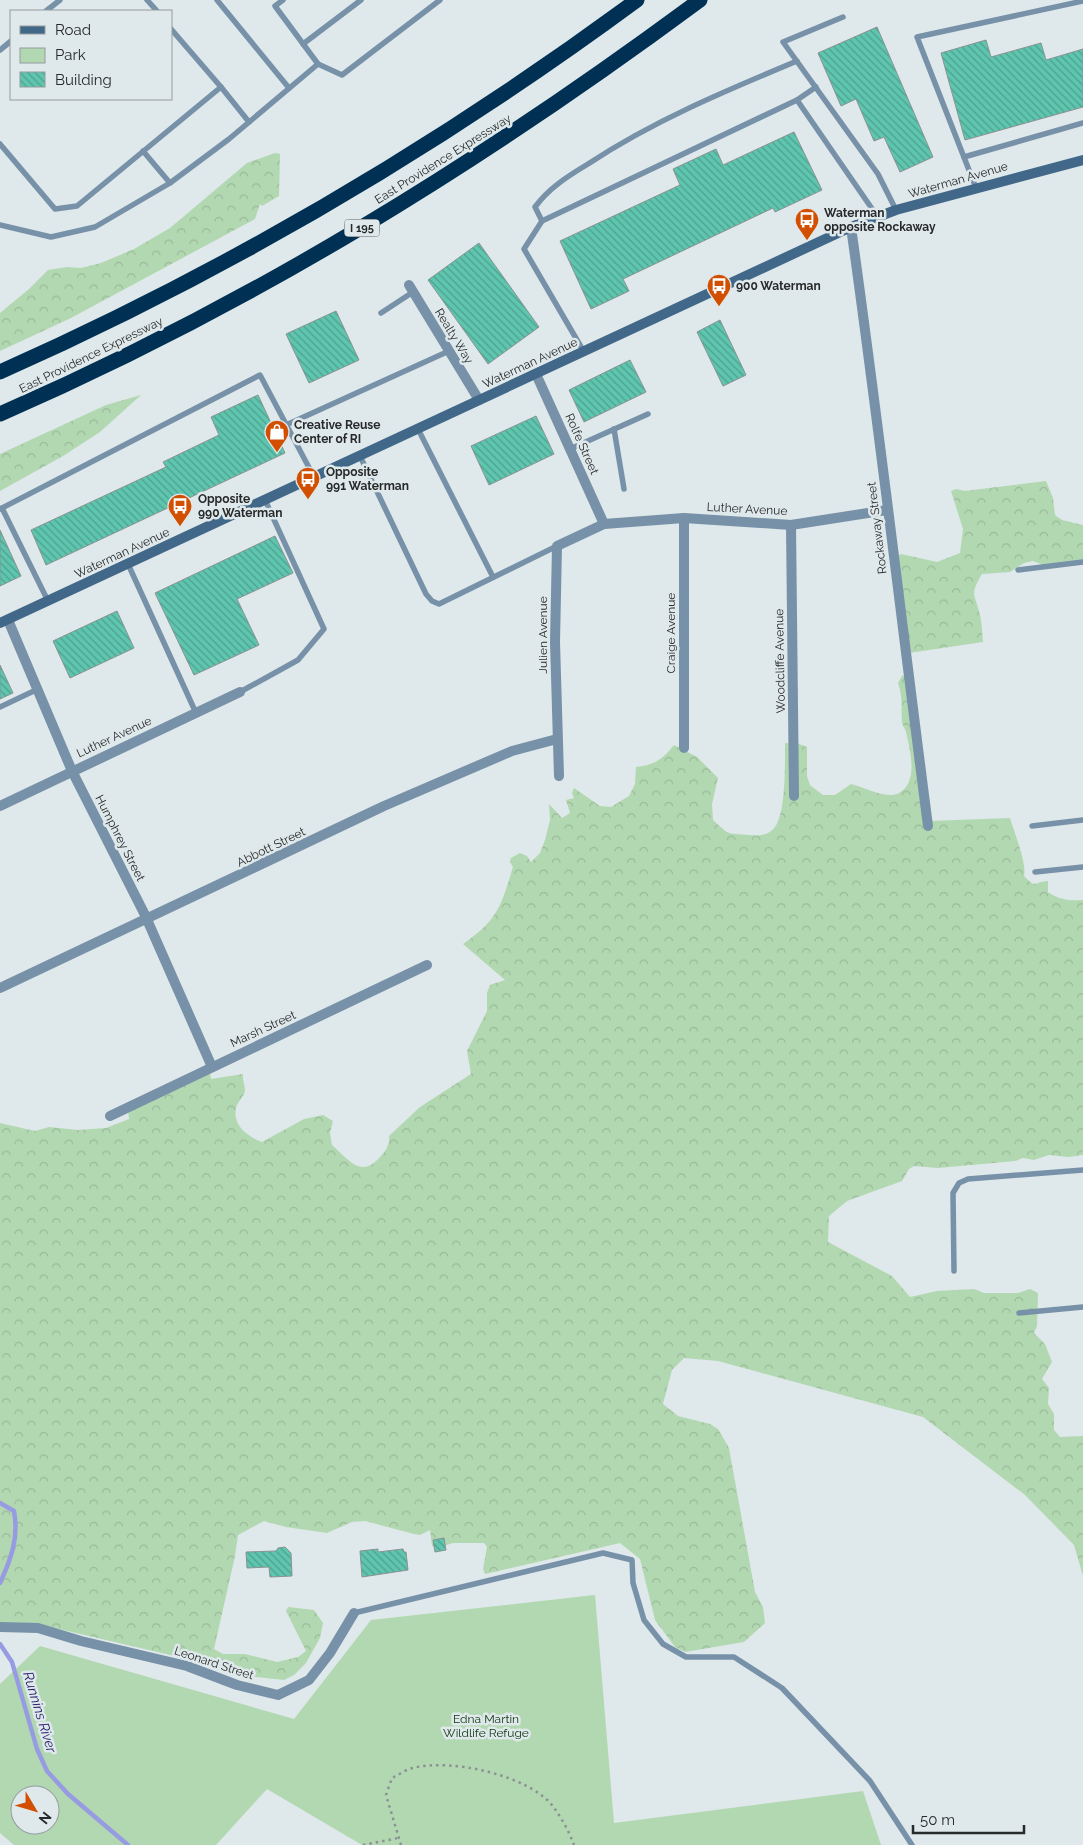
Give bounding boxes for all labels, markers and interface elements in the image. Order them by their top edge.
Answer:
legend [10,10,172,100]
text: Road [55,21,91,39]
text: Park [55,46,86,64]
text: Building [55,71,112,89]
street label: East Providence Expressway [372,111,514,207]
street label: Waterman Avenue [907,159,1009,201]
place label: Waterman opposite Rockaway [824,206,936,234]
bus stop icon: Waterman opposite Rockaway [794,207,820,241]
road number: I 195 [344,220,380,237]
bus stop icon: 900 Waterman [706,273,732,307]
place label: 900 Waterman [736,279,821,293]
street label: Realty Way [432,306,476,367]
street label: East Providence Expressway [17,314,166,396]
street label: Waterman Avenue [480,335,580,391]
street label: Rolfe Street [562,411,602,477]
place label: Creative Reuse Center of RI [294,418,380,446]
shop icon: Creative Reuse Center of RI [264,419,290,453]
place label: Opposite 991 Waterman [326,465,409,493]
bus stop icon: Opposite 991 Waterman [295,466,321,500]
street label: Rockaway Street [864,481,890,575]
place label: Opposite 990 Waterman [198,492,282,520]
bus stop icon: Opposite 990 Waterman [167,493,193,527]
street label: Luther Avenue [706,500,788,518]
street label: Waterman Avenue [72,525,172,581]
street label: Craige Avenue [664,593,678,673]
street label: Julien Avenue [536,596,550,674]
street label: Woodcliffe Avenue [772,609,788,713]
street label: Luther Avenue [74,714,154,760]
street label: Humphrey Street [92,793,148,883]
street label: Abbott Street [235,824,307,870]
street label: Marsh Street [228,1008,298,1050]
street label: Leonard Street [173,1644,255,1682]
water label: Runnins River [20,1670,60,1756]
park label: Edna Martin Wildlife Refuge [443,1712,529,1740]
north arrow [10,1785,60,1835]
scale bar [913,1802,1024,1834]
text: N [36,1809,55,1827]
text: 50 m [920,1811,955,1829]

